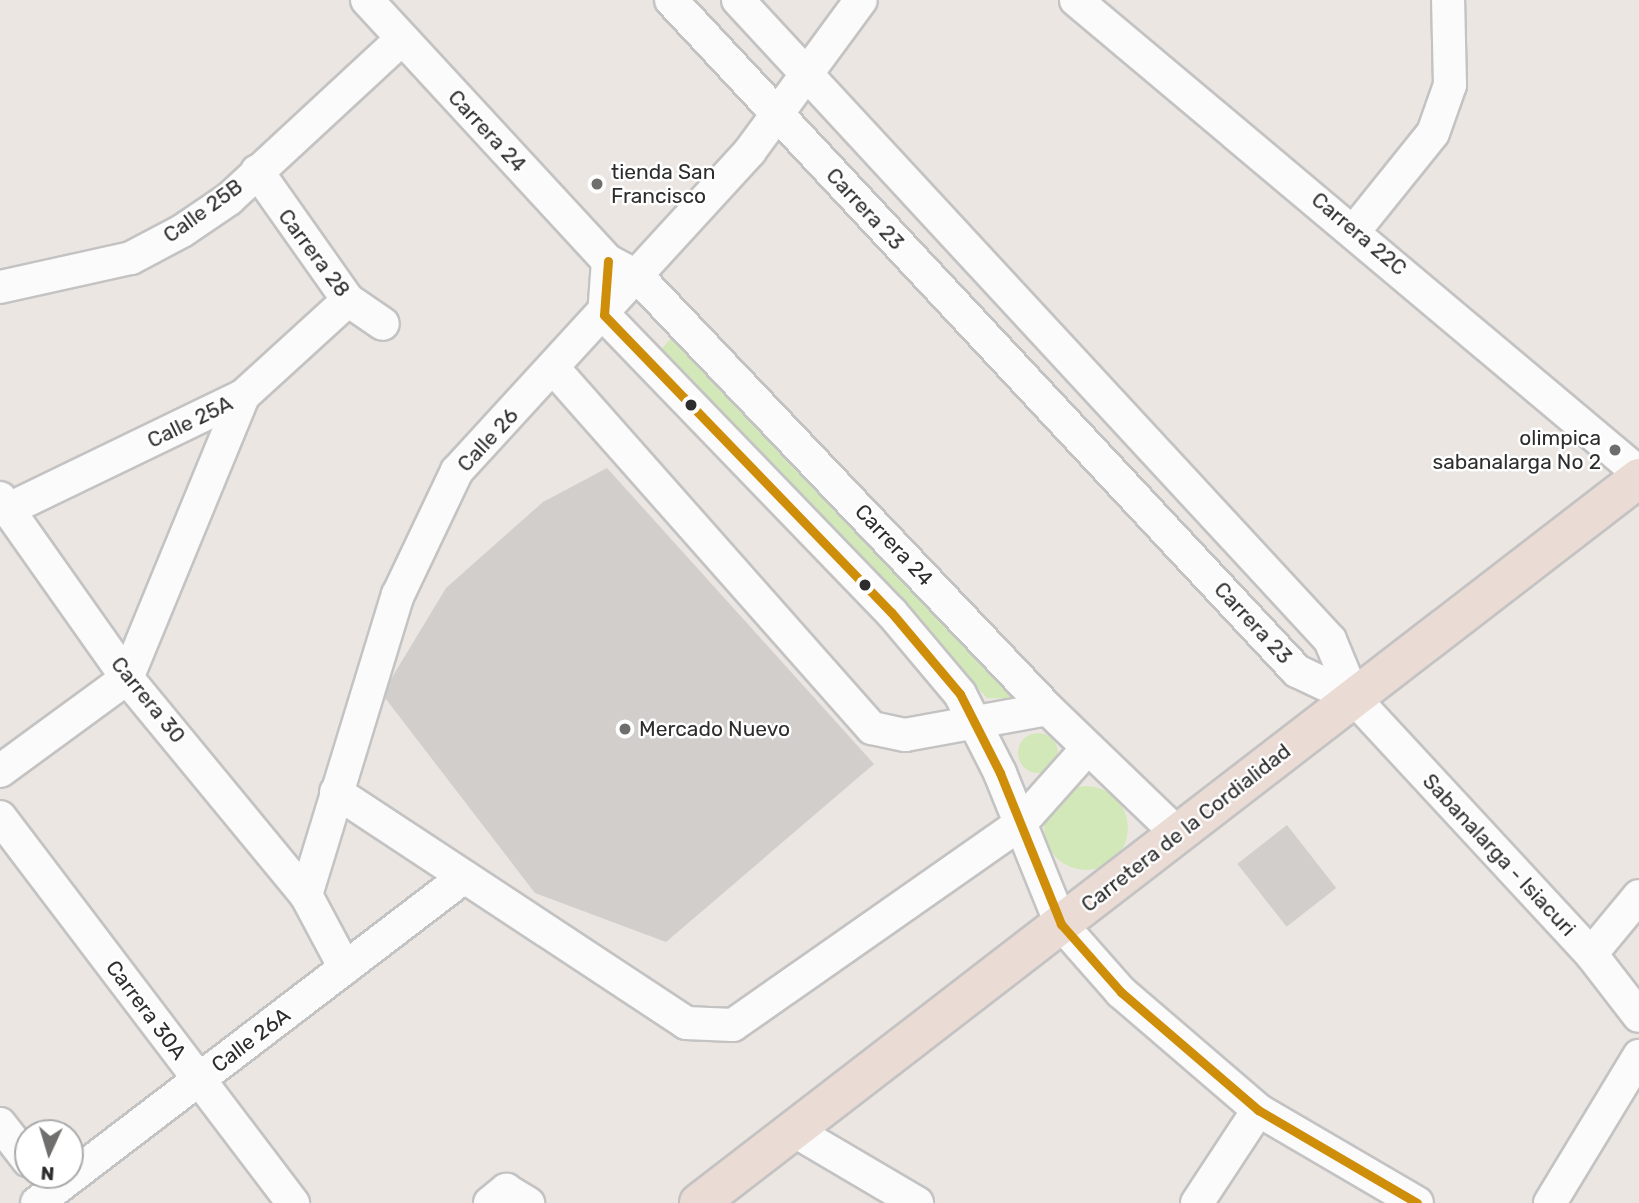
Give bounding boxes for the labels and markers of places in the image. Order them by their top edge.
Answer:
place label: tienda San Francisco [611,159,715,209]
marker: tienda San Francisco [589,176,605,192]
unlabelled marker [684,398,698,412]
place label: olimpica sabanalarga No 2 [1432,425,1601,475]
marker: olimpica sabanalarga No 2 [1607,442,1623,458]
unlabelled marker [858,578,872,592]
place label: Mercado Nuevo [639,716,790,742]
marker: Mercado Nuevo [617,721,633,737]

